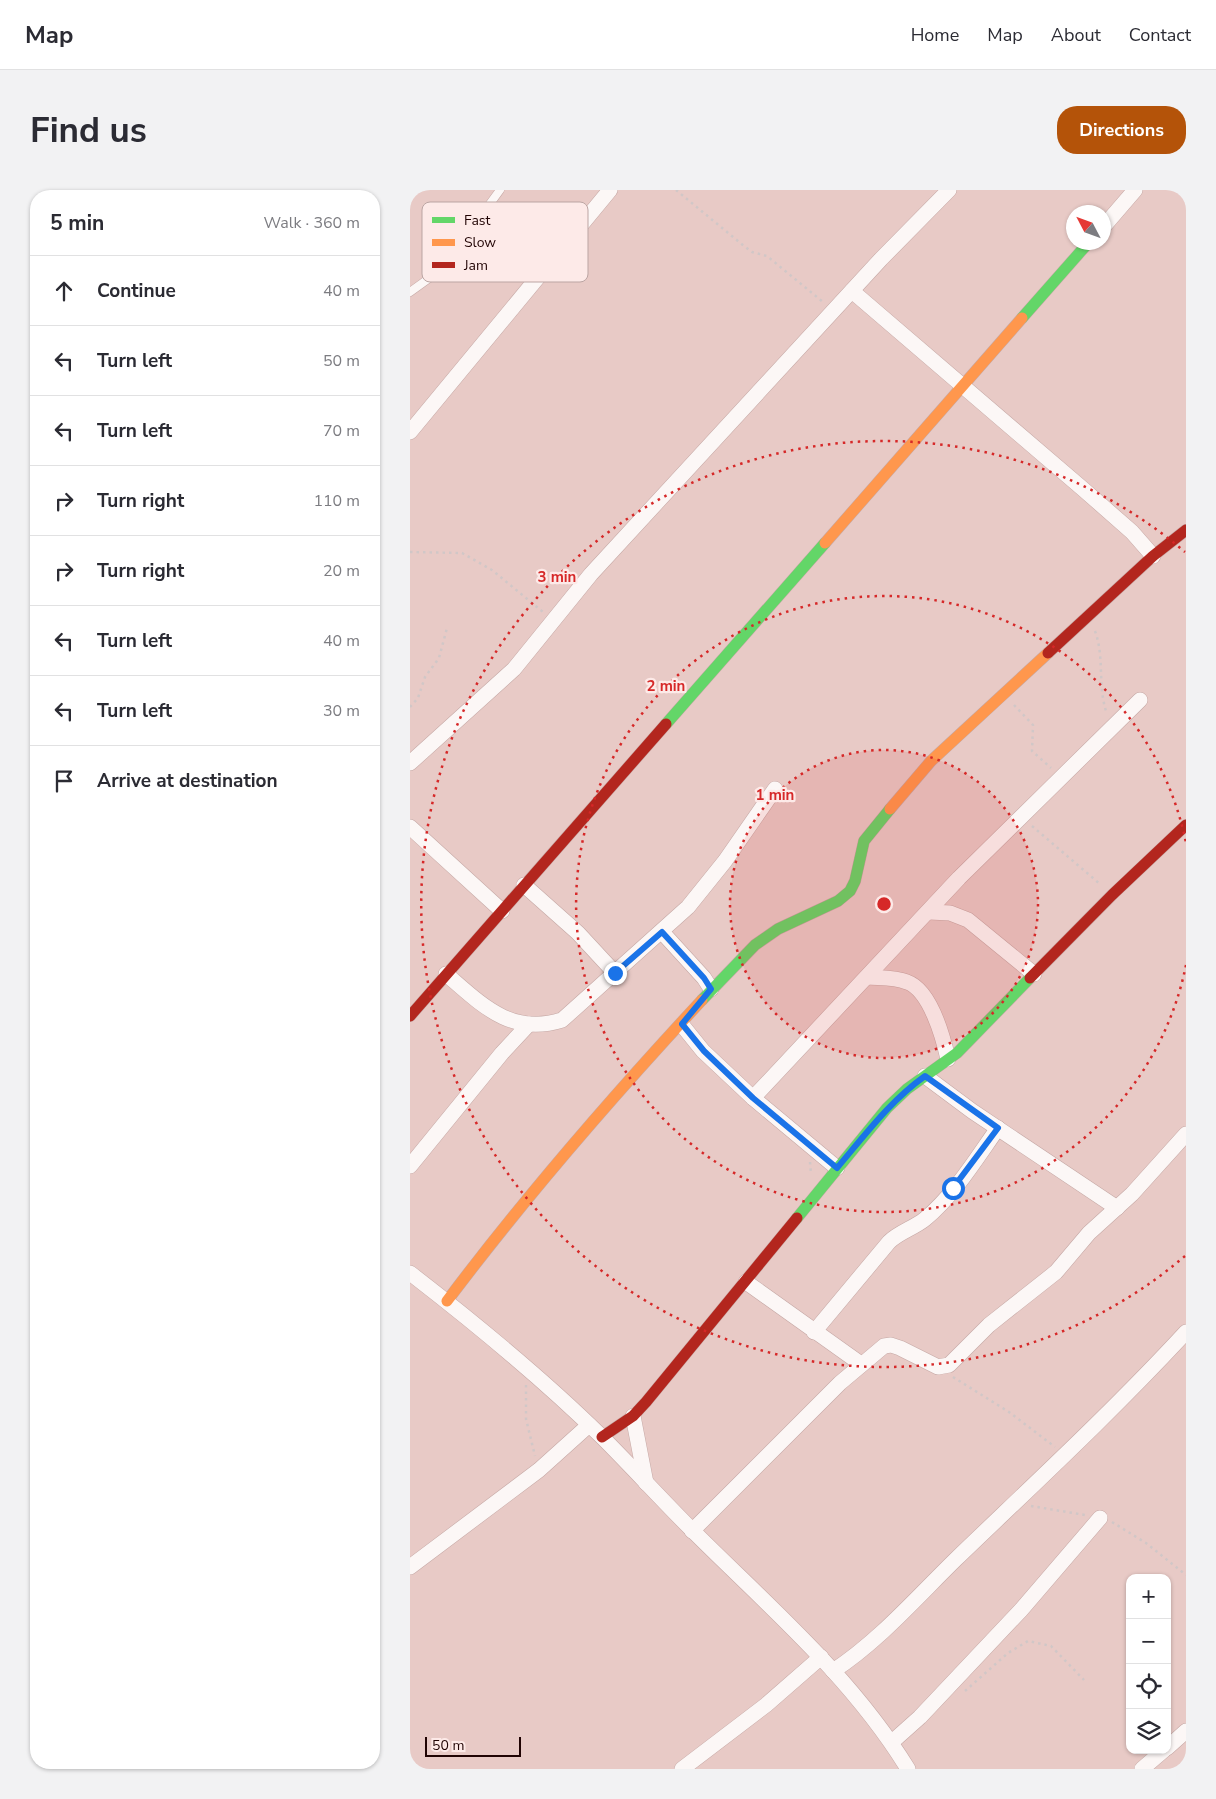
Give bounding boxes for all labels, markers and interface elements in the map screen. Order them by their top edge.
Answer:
text: Map [25,19,73,51]
text: Home [911,23,959,47]
text: Map [987,23,1023,47]
text: About [1051,23,1101,47]
text: Contact [1129,23,1191,47]
button: Directions [1057,106,1186,154]
text: Find us [30,107,147,154]
legend [422,202,588,282]
north arrow [1066,205,1111,250]
text: 5 min [50,209,104,237]
text: Fast [464,211,490,230]
text: Walk · 360 m [264,212,360,234]
text: Slow [464,233,496,252]
text: Jam [463,256,488,275]
icon: ahead [50,277,78,305]
text: Continue [97,278,176,304]
text: 40 m [323,280,360,302]
icon: left [50,347,78,375]
text: Turn left [97,348,172,374]
text: 50 m [323,350,360,372]
icon: left [50,417,78,445]
text: Turn left [97,418,172,444]
text: 70 m [323,420,360,442]
icon: right [50,487,78,515]
text: Turn right [97,488,184,514]
text: 110 m [313,490,360,512]
icon: right [50,557,78,585]
text: Turn right [97,558,184,584]
text: 20 m [323,560,360,582]
text: 3 min [538,567,576,587]
icon: left [50,627,78,655]
text: Turn left [97,628,172,654]
text: 40 m [323,630,360,652]
text: 2 min [647,676,685,696]
icon: left [50,697,78,725]
text: Turn left [97,698,172,724]
text: 30 m [323,700,360,722]
icon: arrive [50,767,78,795]
text: Arrive at destination [97,768,278,794]
text: 1 min [756,785,794,805]
centre of rings [875,895,893,913]
route end [604,962,627,985]
route start [942,1177,965,1200]
map controls [1126,1574,1171,1754]
button: + [1126,1574,1171,1619]
button: − [1126,1619,1171,1664]
button: locate [1126,1664,1171,1709]
button: layers [1126,1709,1171,1754]
scale bar [425,1734,521,1757]
text: 50 m [432,1736,464,1755]

